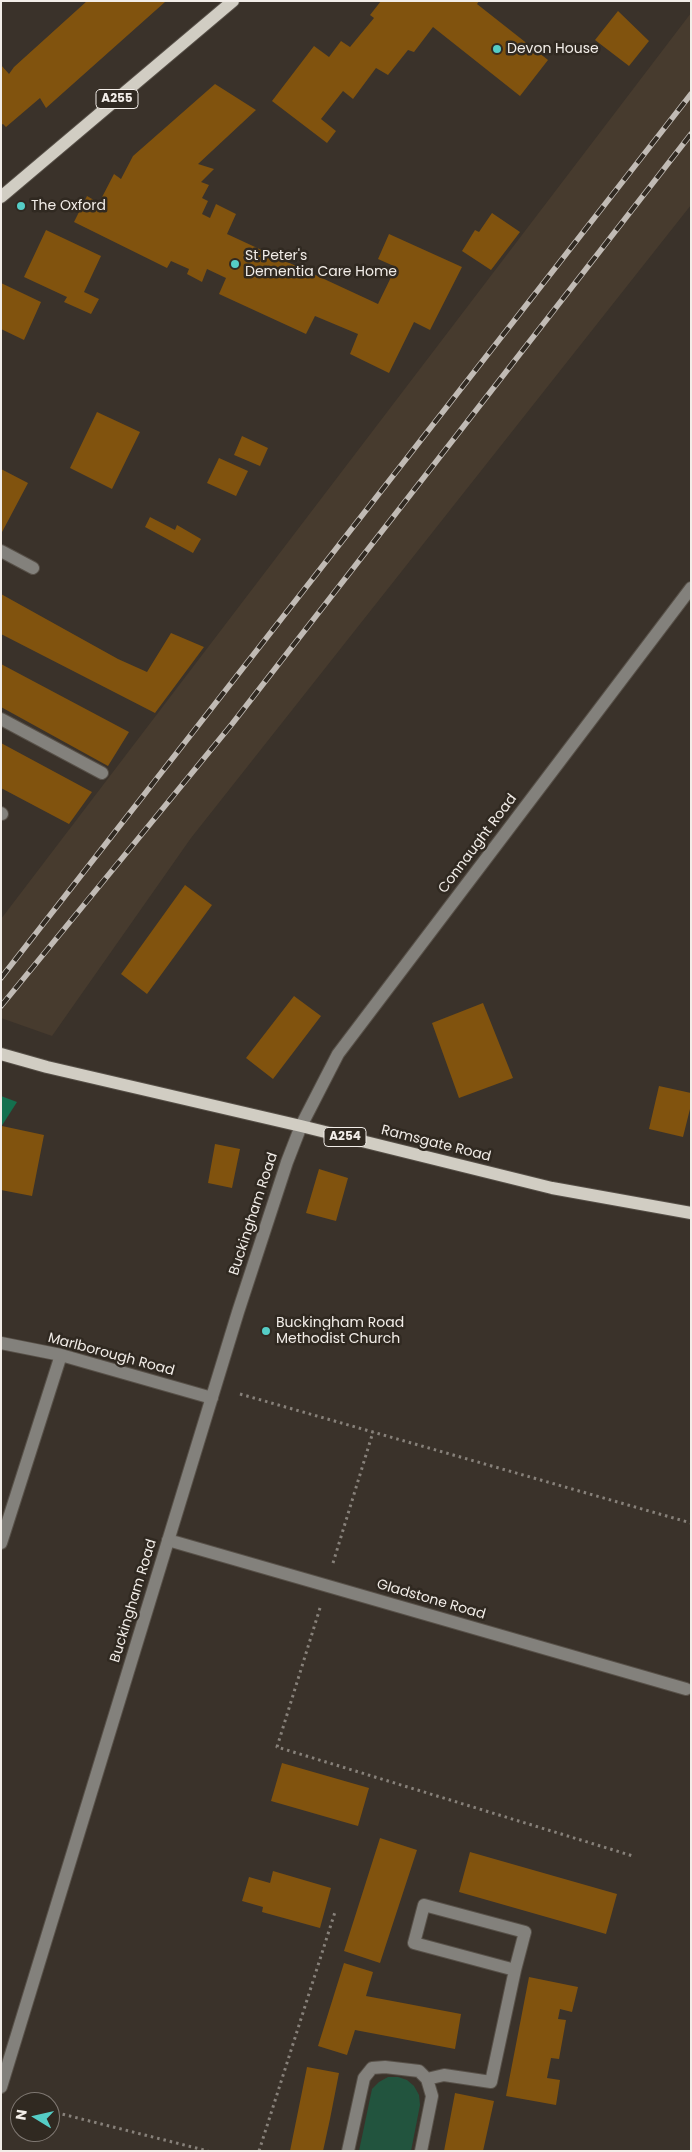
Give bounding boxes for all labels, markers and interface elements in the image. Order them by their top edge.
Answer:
place label: Devon House [507,41,599,57]
marker: Devon House [491,43,503,55]
road number: A255 [96,90,138,108]
place label: The Oxford [31,198,106,214]
marker: The Oxford [15,200,27,212]
place label: St Peter's Dementia Care Home [245,248,397,280]
marker: St Peter's Dementia Care Home [229,258,241,270]
street label: Connaught Road [435,791,521,897]
street label: Ramsgate Road [379,1122,493,1166]
road number: A254 [324,1128,366,1146]
street label: Buckingham Road [226,1150,282,1278]
place label: Buckingham Road Methodist Church [276,1315,404,1348]
marker: Buckingham Road Methodist Church [260,1325,272,1337]
street label: Marlborough Road [46,1330,176,1380]
street label: Buckingham Road [107,1537,161,1665]
street label: Gladstone Road [375,1576,487,1624]
north arrow [10,2092,60,2142]
text: N [10,2108,32,2122]

